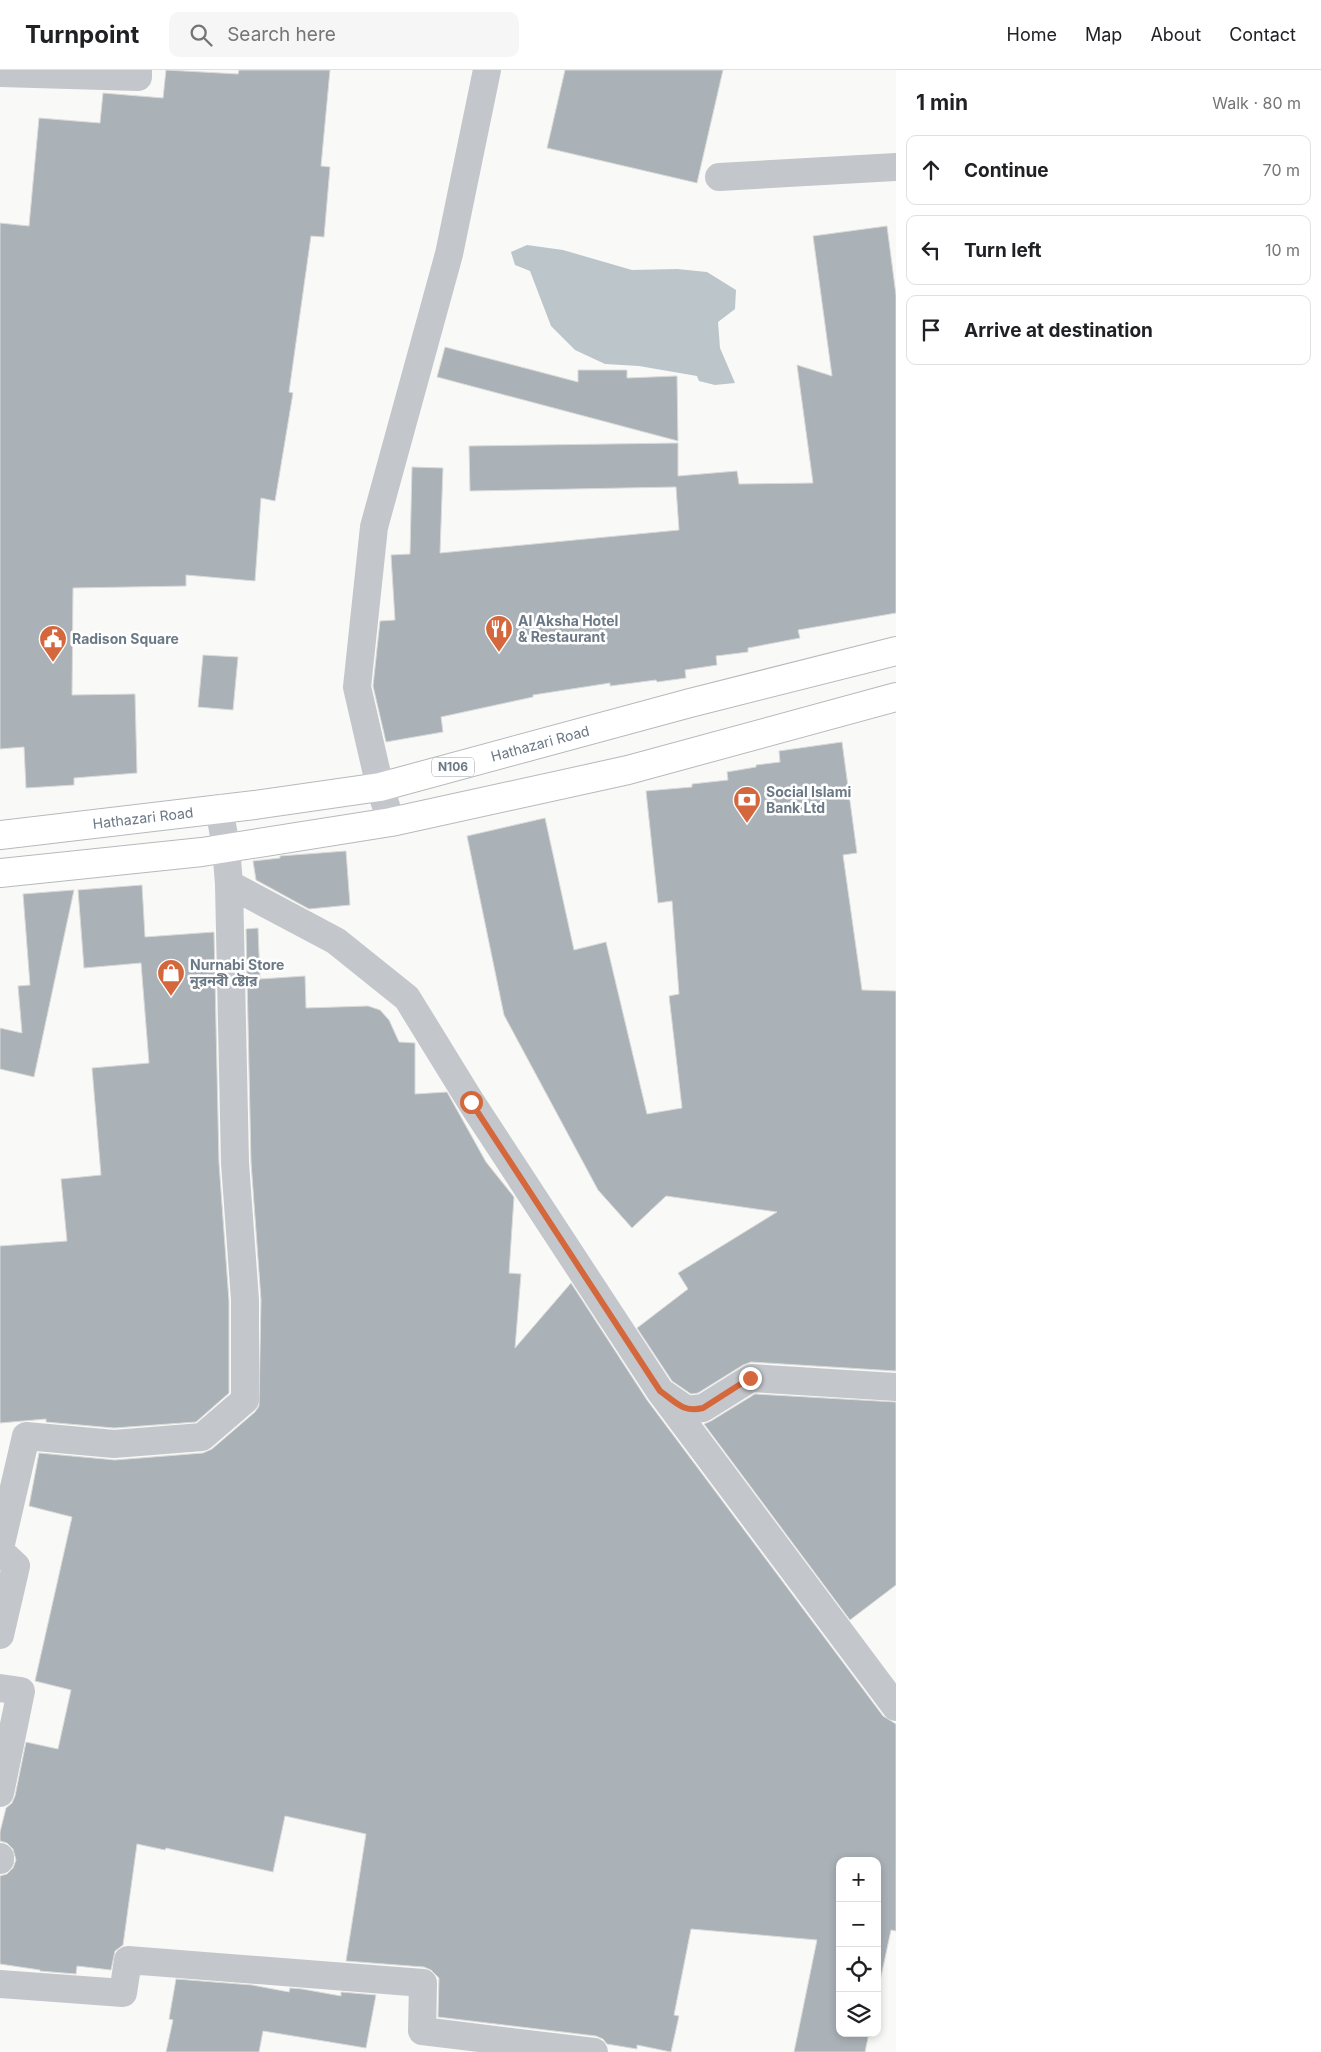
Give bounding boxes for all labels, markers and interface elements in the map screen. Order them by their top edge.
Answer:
search box [169,12,519,57]
text: Turnpoint [25,20,139,49]
icon: search [187,21,215,49]
text: Search here [227,23,336,46]
text: Home [1007,24,1057,45]
text: Map [1085,24,1122,45]
text: About [1150,24,1201,45]
text: Contact [1229,24,1296,45]
text: 1 min [916,90,968,115]
text: Walk · 80 m [1212,93,1301,113]
icon: ahead [917,156,945,184]
text: Continue [964,159,1049,182]
text: 70 m [1263,160,1300,180]
icon: left [917,236,945,264]
text: Turn left [964,239,1042,262]
text: 10 m [1265,240,1300,260]
icon: arrive [917,316,945,344]
text: Arrive at destination [964,319,1153,342]
place label: Al Aksha Hotel & Restaurant [518,612,618,645]
restaurant icon: Al Aksha Hotel & Restaurant [484,614,514,653]
public building icon: Radison Square [38,624,68,663]
place label: Radison Square [72,630,179,647]
street label: Hathazari Road [489,722,591,765]
road number: N106 [432,758,474,776]
place label: Social Islami Bank Ltd [766,783,851,816]
bank icon: Social Islami Bank Ltd [732,785,762,824]
street label: Hathazari Road [92,803,194,832]
place label: Nurnabi Store নুরনবী ষ্টোর [189,956,284,990]
shop icon: Nurnabi Store নুরনবী ষ্টোর [156,958,186,997]
route start [460,1091,483,1114]
route end [739,1367,762,1390]
map controls [836,1857,881,2037]
button: + [836,1857,881,1902]
button: − [836,1902,881,1947]
button: locate [836,1947,881,1992]
button: layers [836,1992,881,2037]

